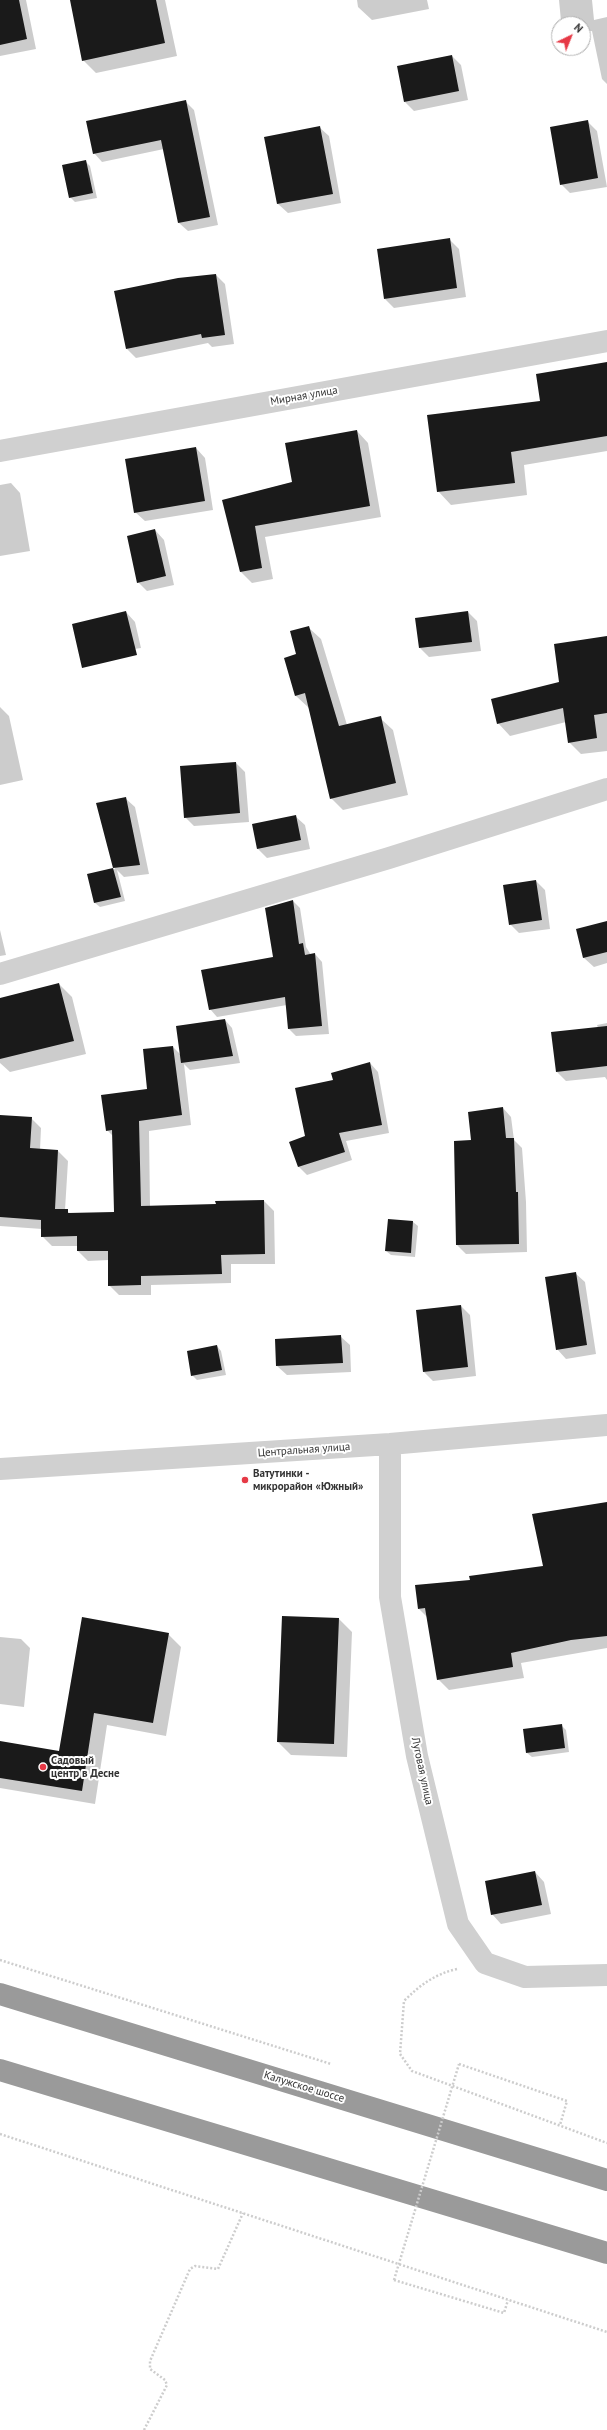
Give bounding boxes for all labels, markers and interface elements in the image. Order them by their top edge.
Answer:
north arrow [551,16,591,56]
text: N [571,20,586,36]
street label: Мирная улица [269,384,339,408]
street label: Центральная улица [257,1440,351,1460]
place label: Ватутинки - микрорайон «Южный» [253,1467,363,1493]
marker: Ватутинки - микрорайон «Южный» [240,1475,250,1485]
street label: Луговая улица [408,1736,436,1806]
place label: Садовый центр в Десне [51,1754,120,1780]
marker: Садовый центр в Десне [38,1762,48,1772]
street label: Калужское шоссе [262,2068,346,2106]

